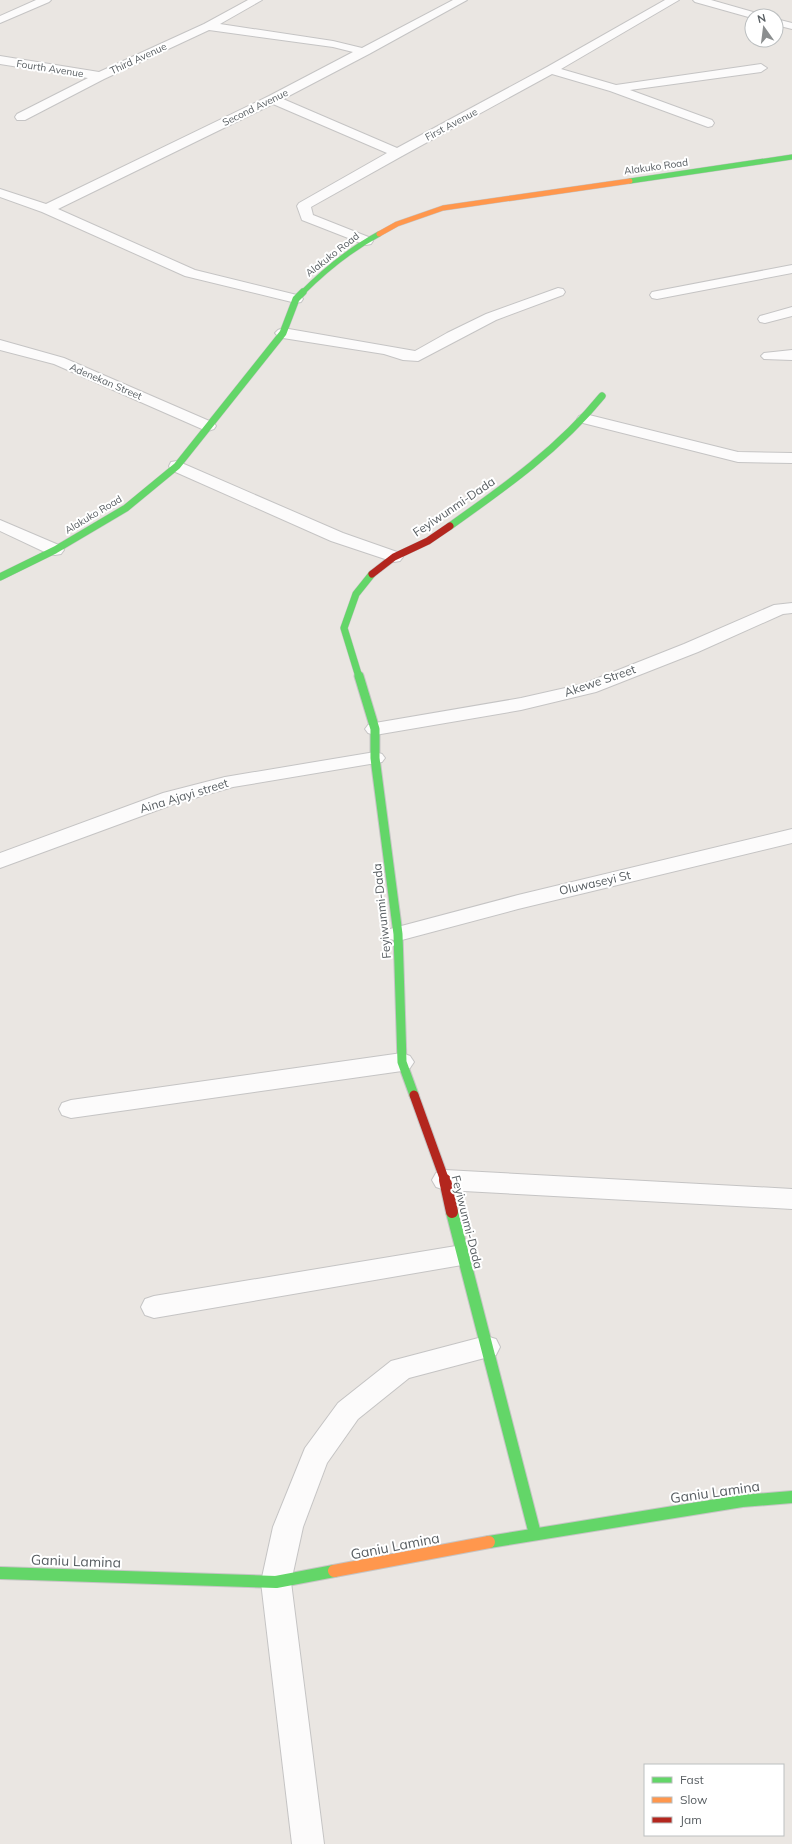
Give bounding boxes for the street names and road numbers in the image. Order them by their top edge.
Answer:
street label: Third Avenue [108,40,169,77]
street label: Fourth Avenue [16,57,84,80]
street label: Second Avenue [220,86,290,129]
street label: First Avenue [423,105,480,144]
street label: Alakuko Road [623,156,689,177]
street label: Alakuko Road [303,229,362,279]
street label: Adenekan Street [68,360,144,403]
street label: Feyiwunmi-Dada [410,474,498,540]
street label: Alakuko Road [62,492,124,537]
street label: Akewe Street [562,661,637,700]
street label: Aina Ajayi street [138,775,230,816]
street label: Feyiwunmi-Dada [369,863,394,959]
street label: Oluwaseyi St [558,867,632,898]
street label: Feyiwunmi-Dada [449,1174,486,1270]
street label: Ganiu Lamina [669,1477,761,1507]
street label: Ganiu Lamina [349,1529,441,1563]
street label: Ganiu Lamina [31,1550,121,1572]

